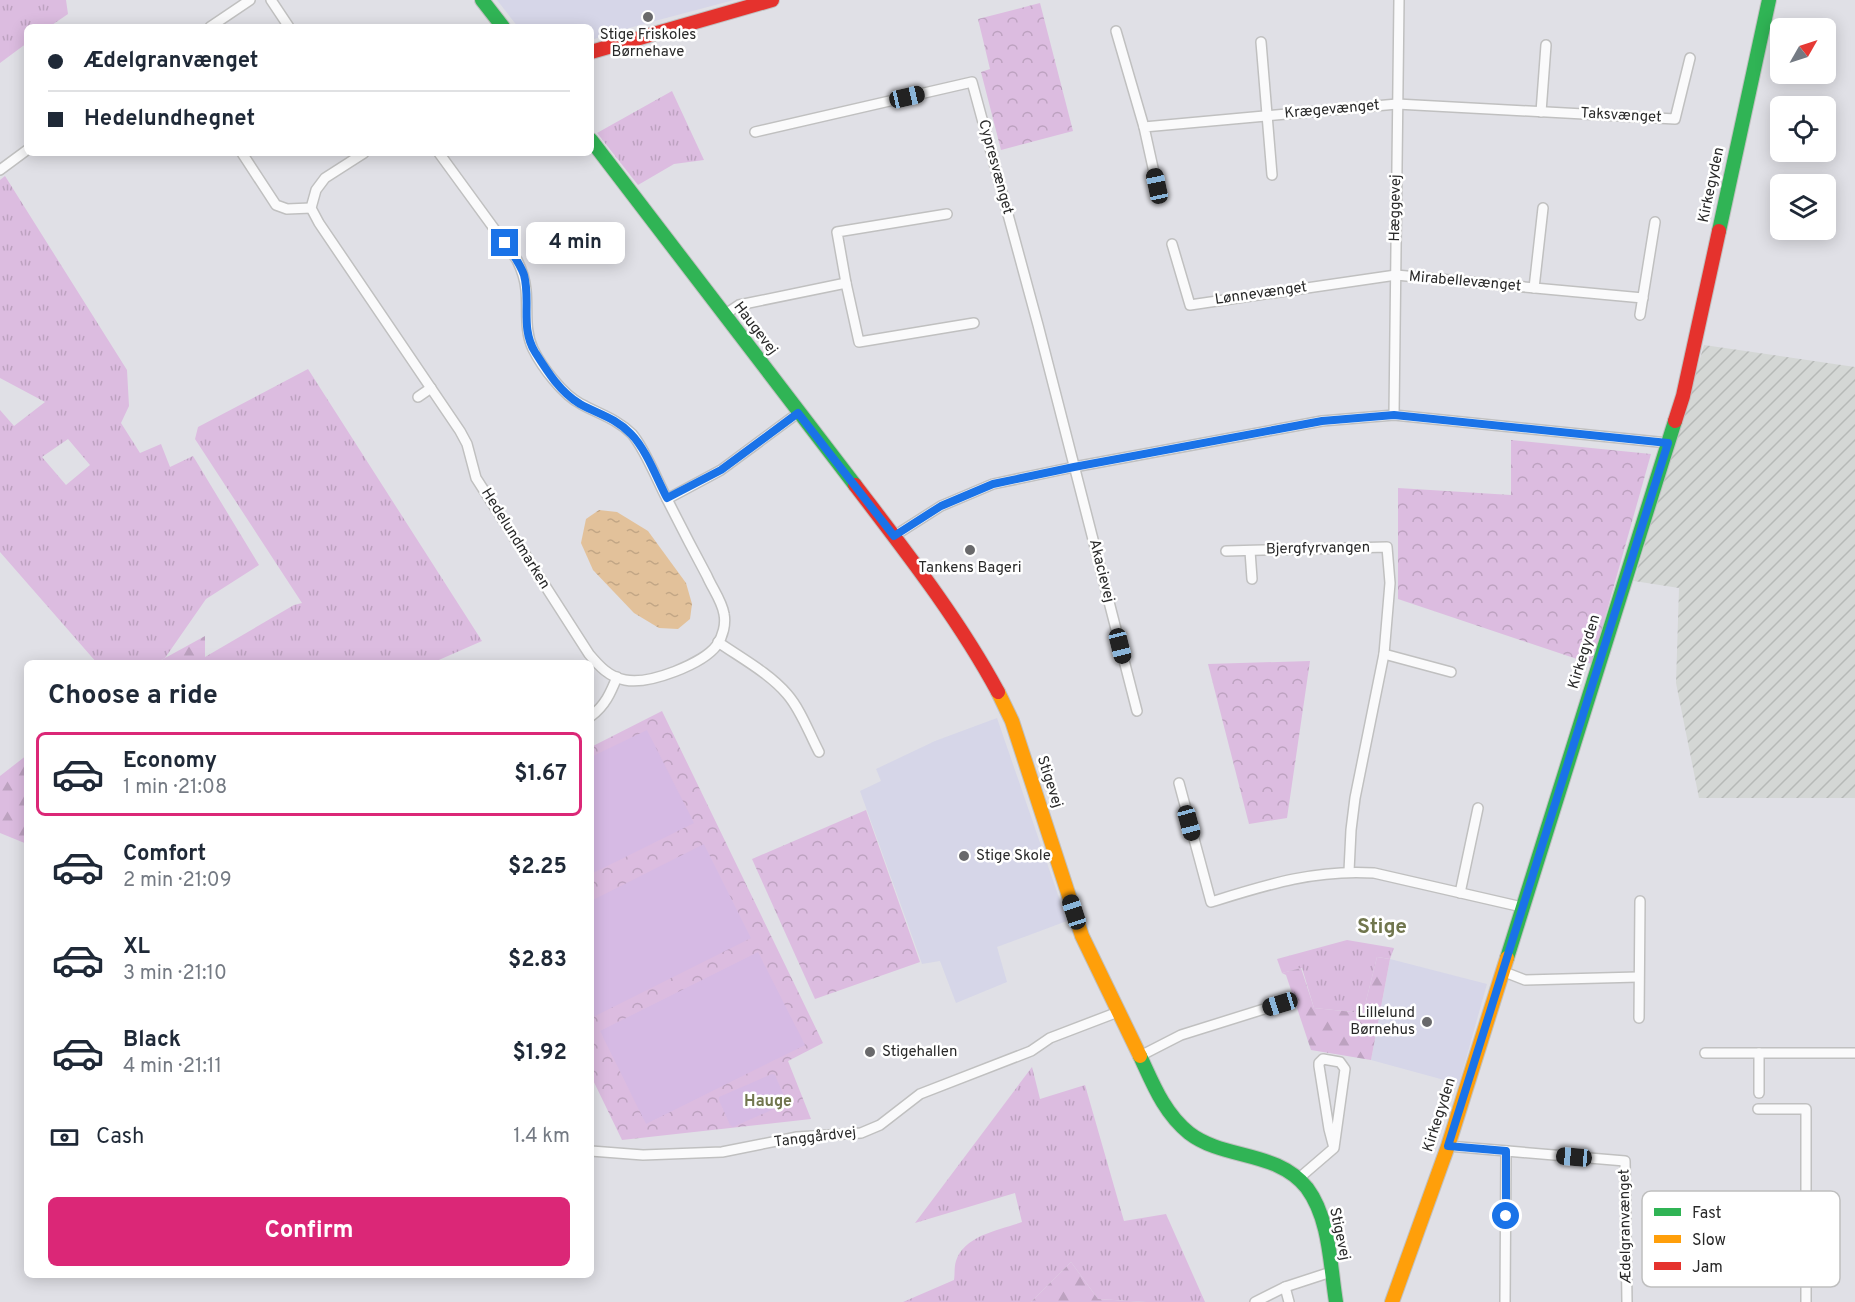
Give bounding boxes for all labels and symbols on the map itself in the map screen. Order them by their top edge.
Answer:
marker: Stige Friskoles Børnehave [641,10,655,24]
north arrow [1770,18,1836,84]
place label: Stige Friskoles Børnehave [600,26,696,62]
car [887,84,927,110]
street label: Krægevænget [1283,96,1381,124]
street label: Taksvænget [1580,104,1662,128]
street label: Cypresvænget [973,118,1017,216]
street label: Kirkegyden [1695,145,1729,225]
car [1144,167,1170,205]
street label: Hæggevej [1386,174,1406,242]
callout: 4 min [526,222,625,264]
route end [491,229,518,256]
street label: Mirabellevænget [1408,268,1522,296]
street label: Lønnevænget [1214,278,1308,310]
street label: Haugevej [729,299,781,359]
street label: Hedelundmarken [476,485,554,593]
street label: Akacievej [1084,537,1118,605]
street label: Bjergfyrvangen [1266,539,1370,559]
marker: Tankens Bageri [963,543,977,557]
place label: Tankens Bageri [918,559,1022,578]
street label: Kirkegyden [1565,612,1605,692]
car [1107,626,1133,666]
street label: Stigevej [1032,754,1066,810]
car [1176,803,1202,843]
place label: Stige Skole [976,847,1051,866]
marker: Stige Skole [957,849,971,863]
car [1060,892,1088,932]
district label: Stige [1357,914,1407,941]
car [1260,990,1300,1018]
place label: Lillelund Børnehus [1350,1004,1415,1040]
marker: Lillelund Børnehus [1420,1015,1434,1029]
place label: Stigehallen [882,1043,957,1062]
marker: Stigehallen [863,1045,877,1059]
street label: Kirkegyden [1419,1076,1461,1154]
district label: Hauge [744,1092,792,1112]
street label: Tanggårdvej [773,1124,857,1152]
car [1555,1146,1593,1168]
street label: Ædelgranvænget [1616,1169,1637,1284]
legend [1642,1191,1840,1287]
route start [1492,1202,1519,1229]
text: Fast [1692,1204,1722,1224]
street label: Stigevej [1324,1206,1354,1262]
text: Slow [1692,1231,1726,1251]
text: Jam [1692,1258,1723,1278]

